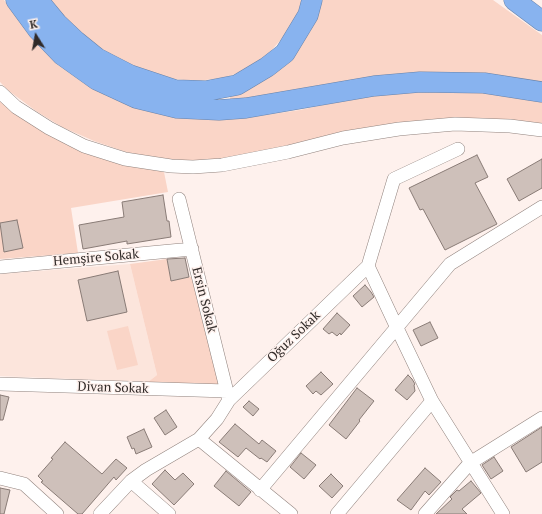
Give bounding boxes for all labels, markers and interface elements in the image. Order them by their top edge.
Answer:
north arrow [16,16,56,56]
text: K [29,17,39,32]
street label: Hemşire Sokak [53,246,139,270]
street label: Ersin Sokak [188,266,220,334]
street label: Oğuz Sokak [264,308,324,366]
street label: Divan Sokak [77,379,149,397]

